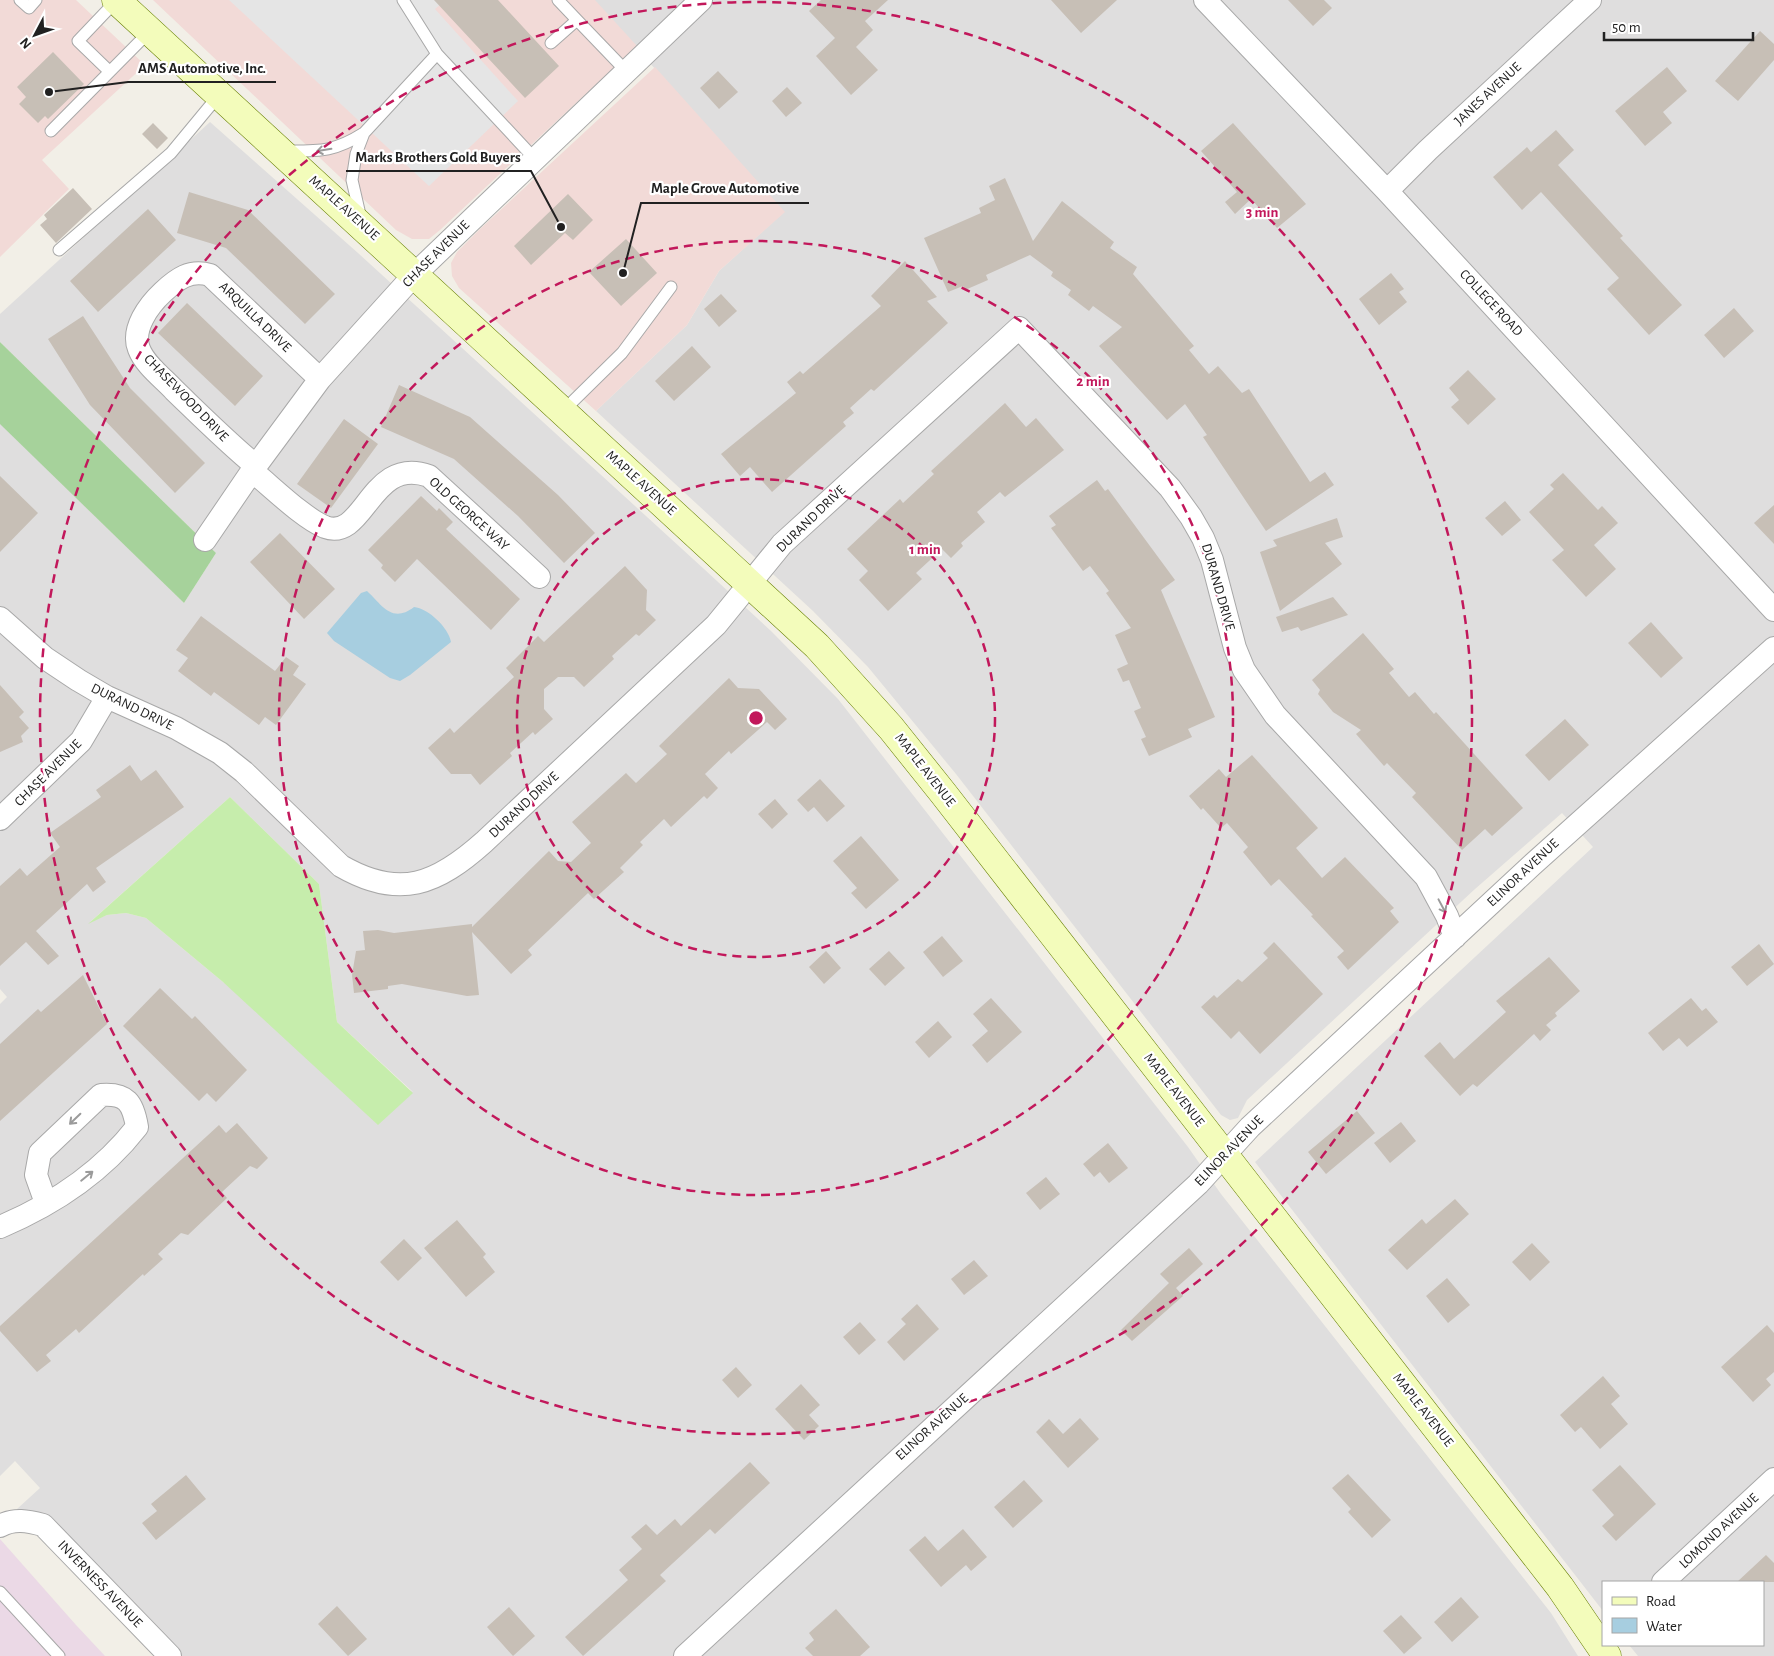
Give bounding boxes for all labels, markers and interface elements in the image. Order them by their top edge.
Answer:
north arrow [10,10,60,60]
scale bar [1604,10,1753,42]
text: 50 m [1612,20,1641,35]
text: N [17,35,34,51]
callout: AMS Automotive, Inc. [128,52,276,82]
street label: JANES AVENUE [1452,60,1524,128]
text: AMS Automotive, Inc. [138,61,266,76]
callout: Marks Brothers Gold Buyers [346,141,531,171]
one-way arrow [316,145,332,155]
text: Marks Brothers Gold Buyers [355,150,521,165]
street label: MAPLE AVENUE [306,173,382,243]
callout: Maple Grove Automotive [641,173,809,203]
text: Maple Grove Automotive [651,181,799,196]
text: 3 min [1246,205,1278,220]
street label: CHASE AVENUE [400,218,472,290]
street label: COLLEGE ROAD [1457,267,1525,339]
street label: ARQUILLA DRIVE [216,279,294,355]
street label: CHASEWOOD DRIVE [141,352,231,444]
text: 2 min [1076,374,1110,389]
street label: MAPLE AVENUE [603,448,679,518]
street label: OLD GEORGE WAY [426,475,512,554]
street label: DURAND DRIVE [774,483,848,555]
text: 1 min [909,542,941,557]
street label: DURAND DRIVE [1199,542,1237,632]
street label: DURAND DRIVE [89,681,176,733]
centre of rings [747,709,765,727]
street label: MAPLE AVENUE [892,731,958,809]
street label: CHASE AVENUE [12,737,84,809]
street label: DURAND DRIVE [486,769,562,841]
street label: ELINOR AVENUE [1485,836,1562,910]
one-way arrow [1438,898,1447,913]
street label: MAPLE AVENUE [1141,1051,1207,1129]
one-way arrow [69,1113,81,1125]
street label: ELINOR AVENUE [1192,1113,1266,1189]
one-way arrow [80,1171,93,1182]
street label: MAPLE AVENUE [1390,1371,1456,1449]
street label: ELINOR AVENUE [893,1391,971,1463]
street label: LOMOND AVENUE [1677,1491,1761,1571]
street label: INVERNESS AVENUE [55,1538,145,1630]
legend [1602,1581,1764,1646]
text: Road [1646,1594,1676,1609]
text: Water [1646,1619,1682,1634]

